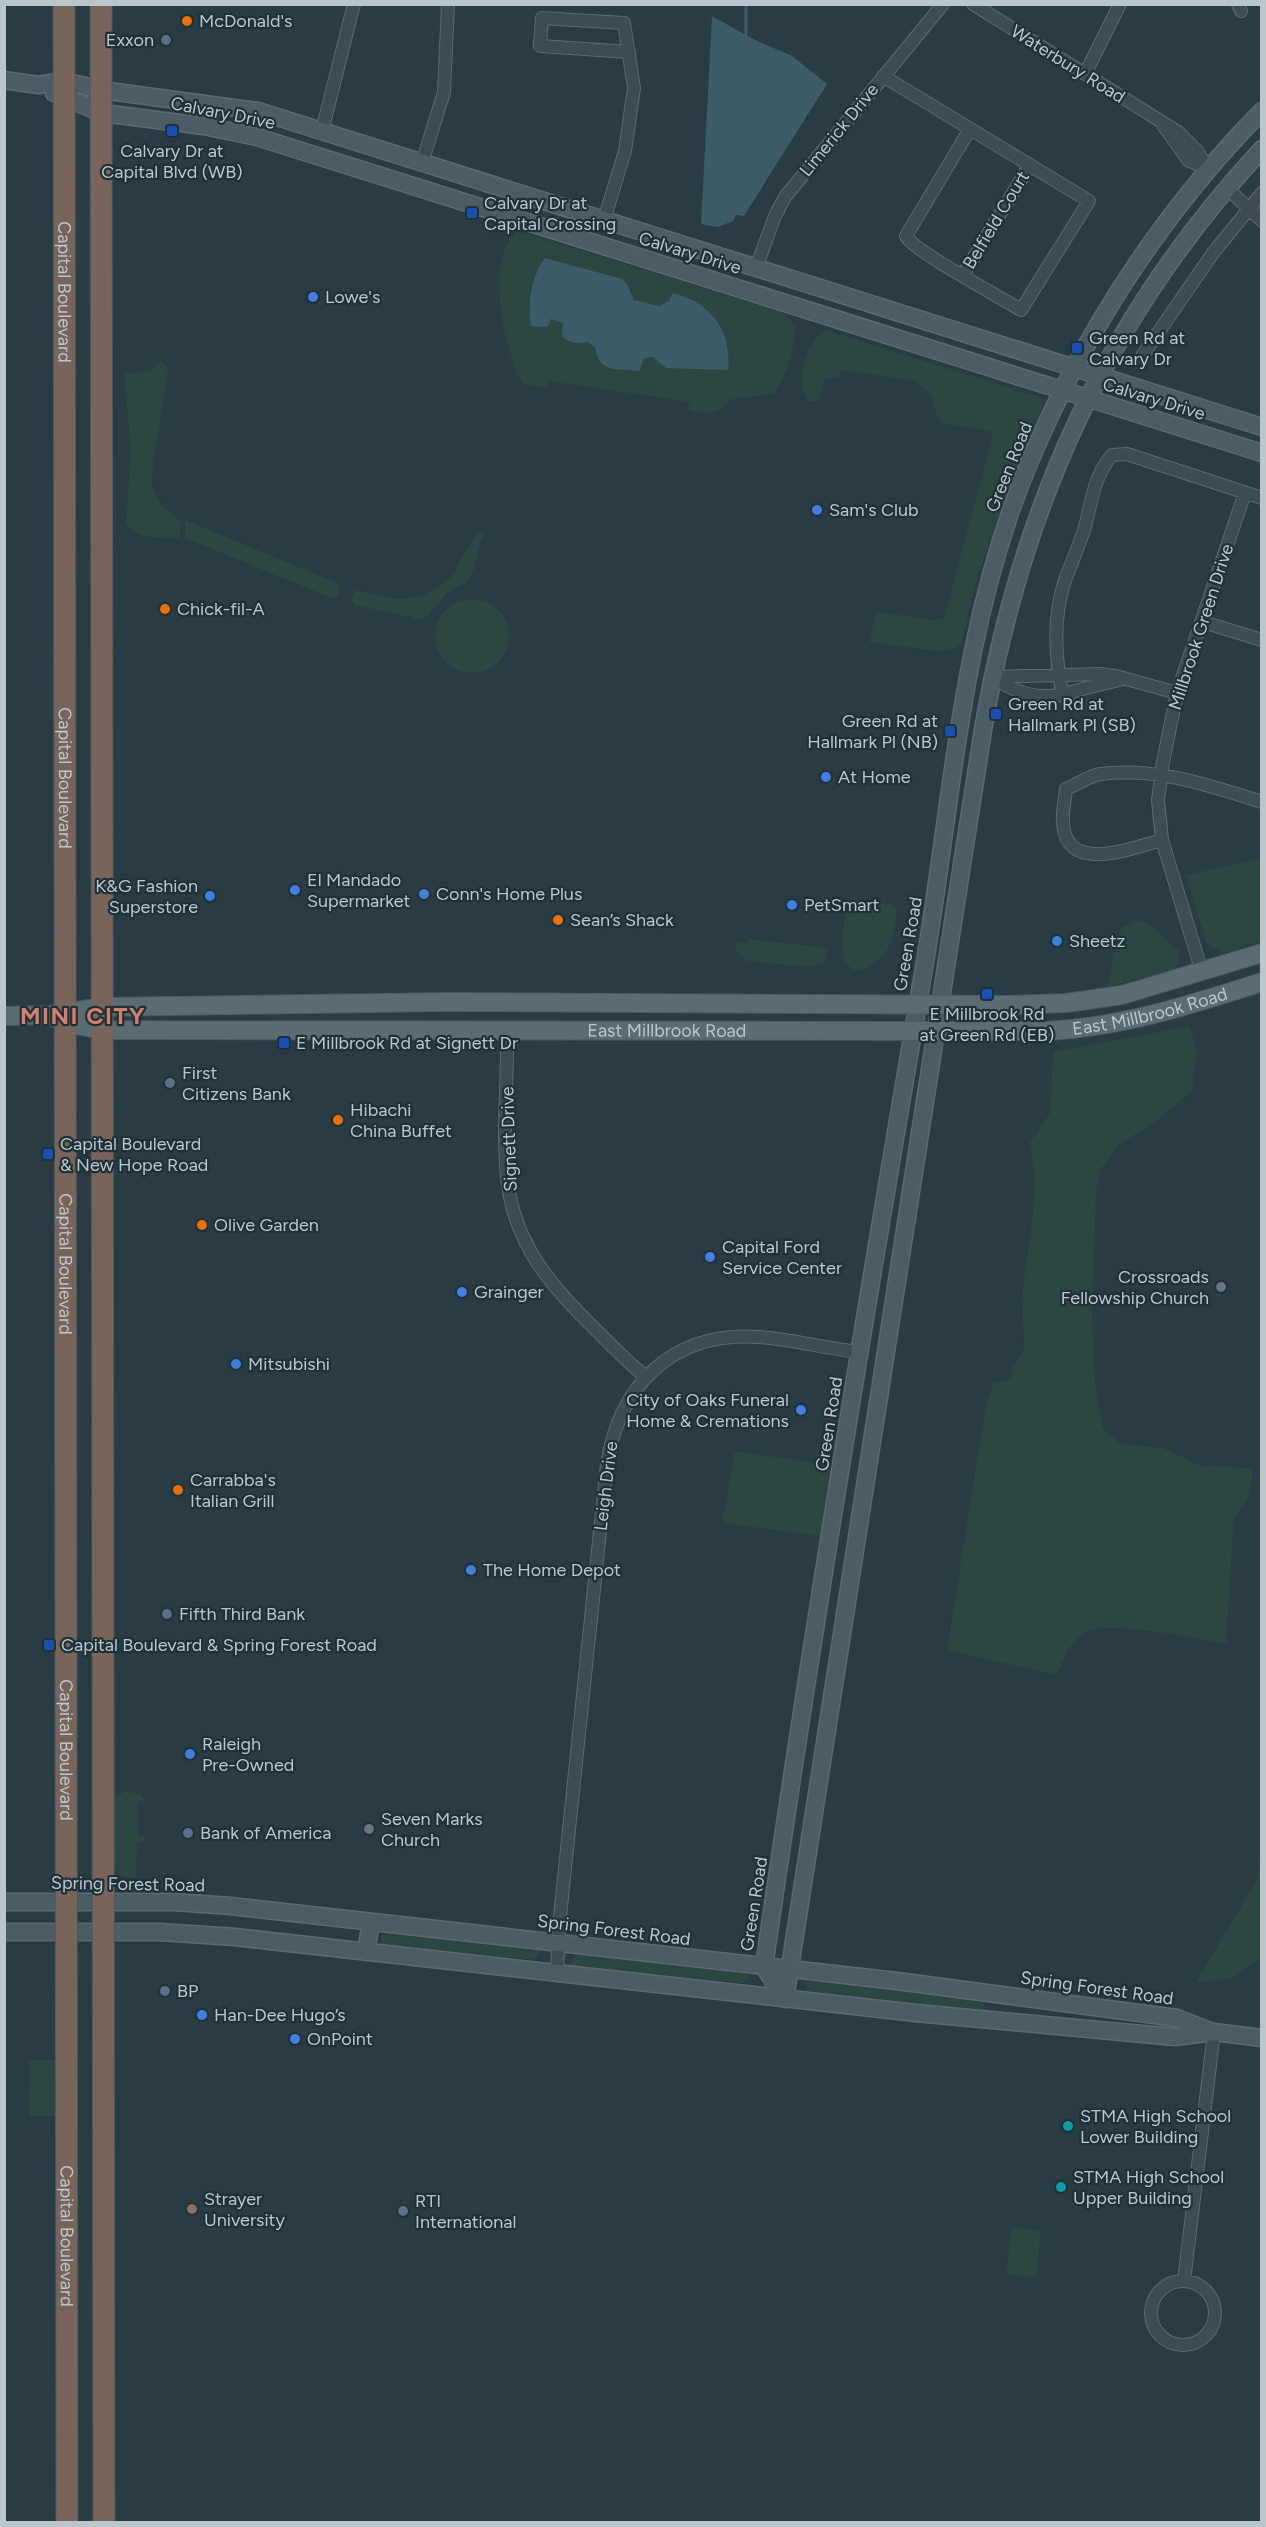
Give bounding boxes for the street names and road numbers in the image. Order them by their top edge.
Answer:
street label: Waterbury Road [1007,20,1129,108]
street label: Limerick Drive [795,79,883,181]
street label: Calvary Drive [169,92,277,134]
street label: Belfield Court [958,167,1034,273]
street label: Capital Boulevard [53,221,75,363]
street label: Calvary Drive [636,227,744,279]
street label: Calvary Drive [1100,373,1208,425]
street label: Green Road [981,419,1037,515]
street label: Millbrook Green Drive [1164,541,1238,713]
street label: Capital Boulevard [54,707,76,849]
street label: Green Road [889,895,927,993]
street label: East Millbrook Road [1071,983,1230,1040]
street label: East Millbrook Road [587,1020,746,1042]
street label: Signett Drive [496,1086,522,1192]
street label: Capital Boulevard [54,1193,77,1335]
street label: Green Road [811,1375,847,1473]
street label: Leigh Drive [590,1440,622,1532]
street label: Capital Boulevard [55,1679,77,1821]
street label: Green Road [736,1855,772,1953]
street label: Spring Forest Road [51,1872,205,1896]
street label: Spring Forest Road [536,1910,692,1950]
street label: Spring Forest Road [1019,1966,1175,2010]
street label: Capital Boulevard [56,2165,78,2307]

